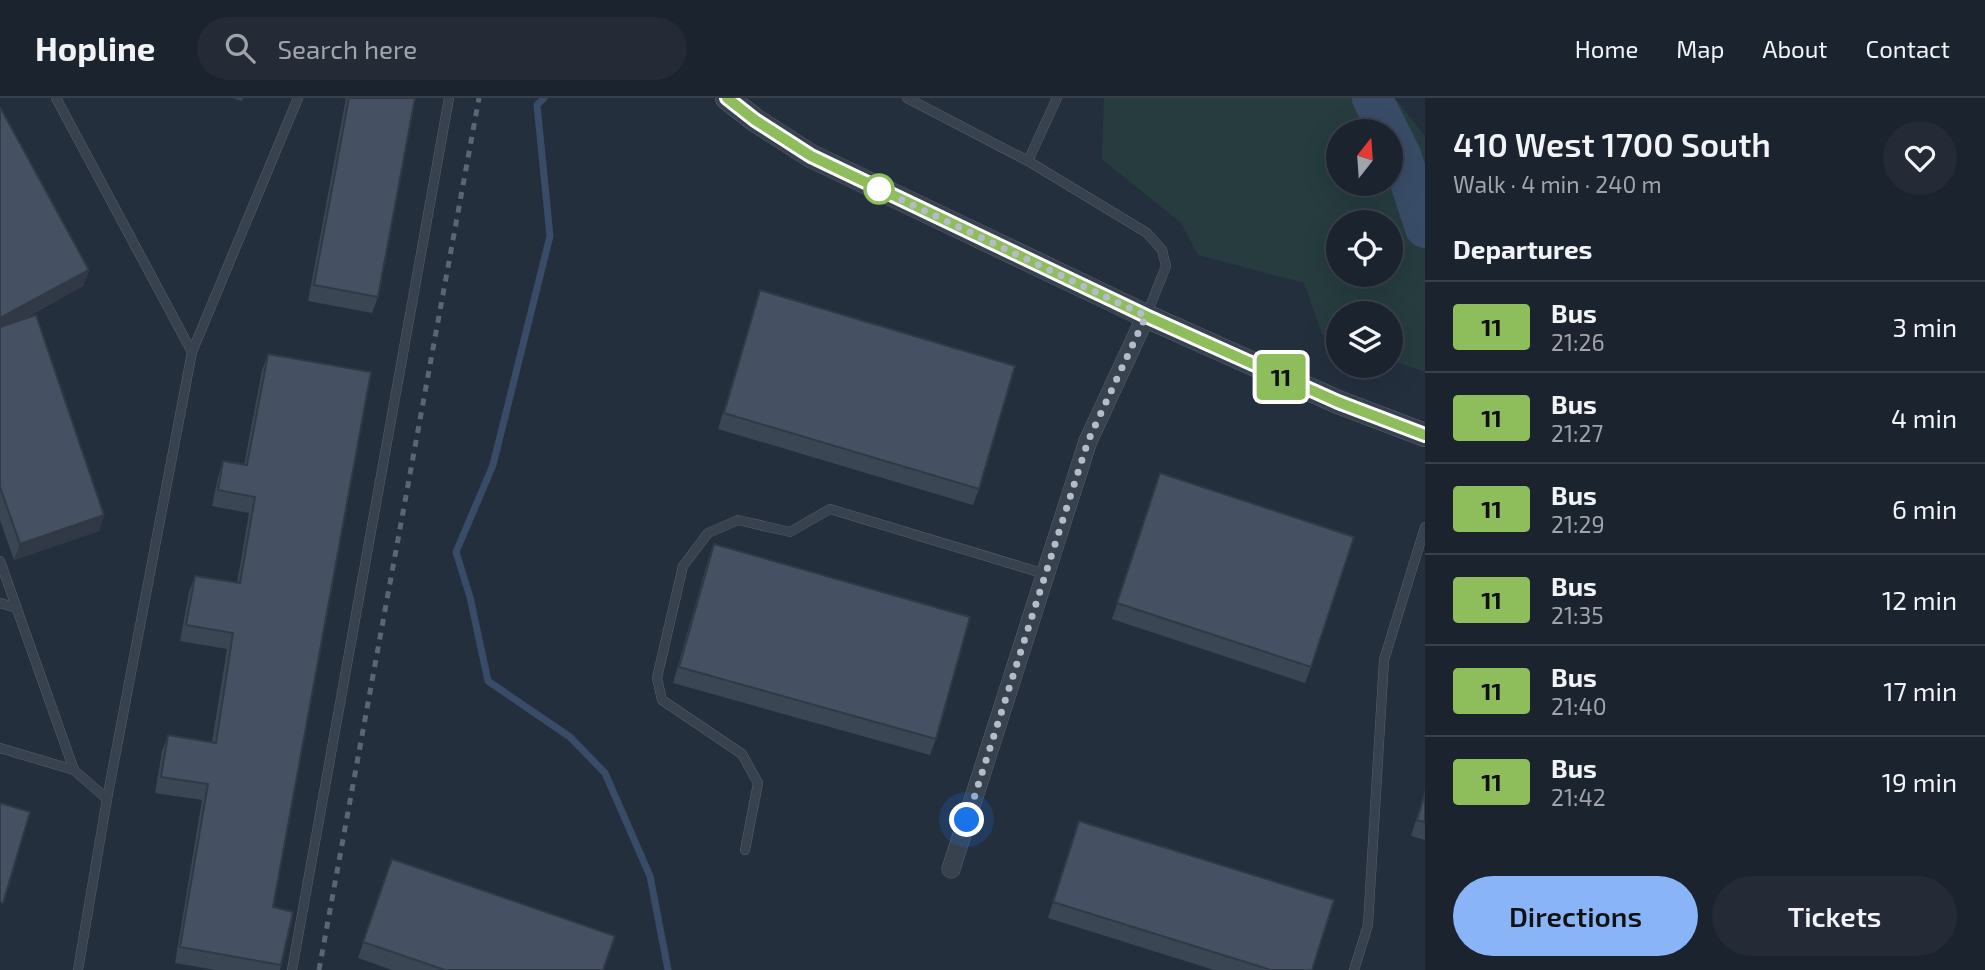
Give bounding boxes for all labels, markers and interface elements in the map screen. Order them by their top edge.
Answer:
search box [197,17,687,80]
text: Hopline [35,28,155,68]
icon: search [221,29,259,67]
text: Search here [277,33,417,64]
text: Home [1575,34,1638,63]
text: Map [1676,34,1724,63]
text: About [1762,34,1828,63]
text: Contact [1866,34,1950,63]
north arrow [1326,119,1404,196]
map controls [1326,119,1403,378]
button: heart [1883,121,1957,195]
text: 410 West 1700 South [1453,124,1771,164]
text: Walk · 4 min · 240 m [1453,170,1662,198]
unlabelled marker [864,174,894,204]
button: locate [1326,210,1403,287]
text: Departures [1453,233,1592,264]
text: Bus [1551,297,1597,328]
button: layers [1326,301,1403,378]
text: 3 min [1892,311,1957,342]
text: 11 [1481,312,1502,341]
text: 21:26 [1551,328,1605,356]
line badge: 11 [1250,354,1312,400]
text: 11 [1271,362,1291,391]
text: Bus [1551,388,1597,419]
text: 4 min [1891,402,1957,433]
text: 11 [1481,403,1502,432]
text: 21:27 [1551,419,1603,447]
text: Bus [1551,479,1597,510]
text: 6 min [1892,493,1957,524]
text: 11 [1481,494,1502,523]
text: 21:29 [1551,510,1605,538]
text: Bus [1551,570,1597,601]
text: 12 min [1882,584,1957,615]
text: 11 [1481,585,1502,614]
text: 21:35 [1551,601,1604,629]
text: Bus [1551,661,1597,692]
text: 17 min [1883,675,1957,706]
text: 11 [1481,676,1502,705]
text: 21:40 [1551,692,1607,720]
text: Bus [1551,752,1597,783]
text: 19 min [1882,766,1957,797]
text: 11 [1481,767,1502,796]
text: 21:42 [1551,783,1606,811]
your location [949,802,984,837]
button: Directions [1453,876,1698,956]
button: Tickets [1712,876,1957,956]

